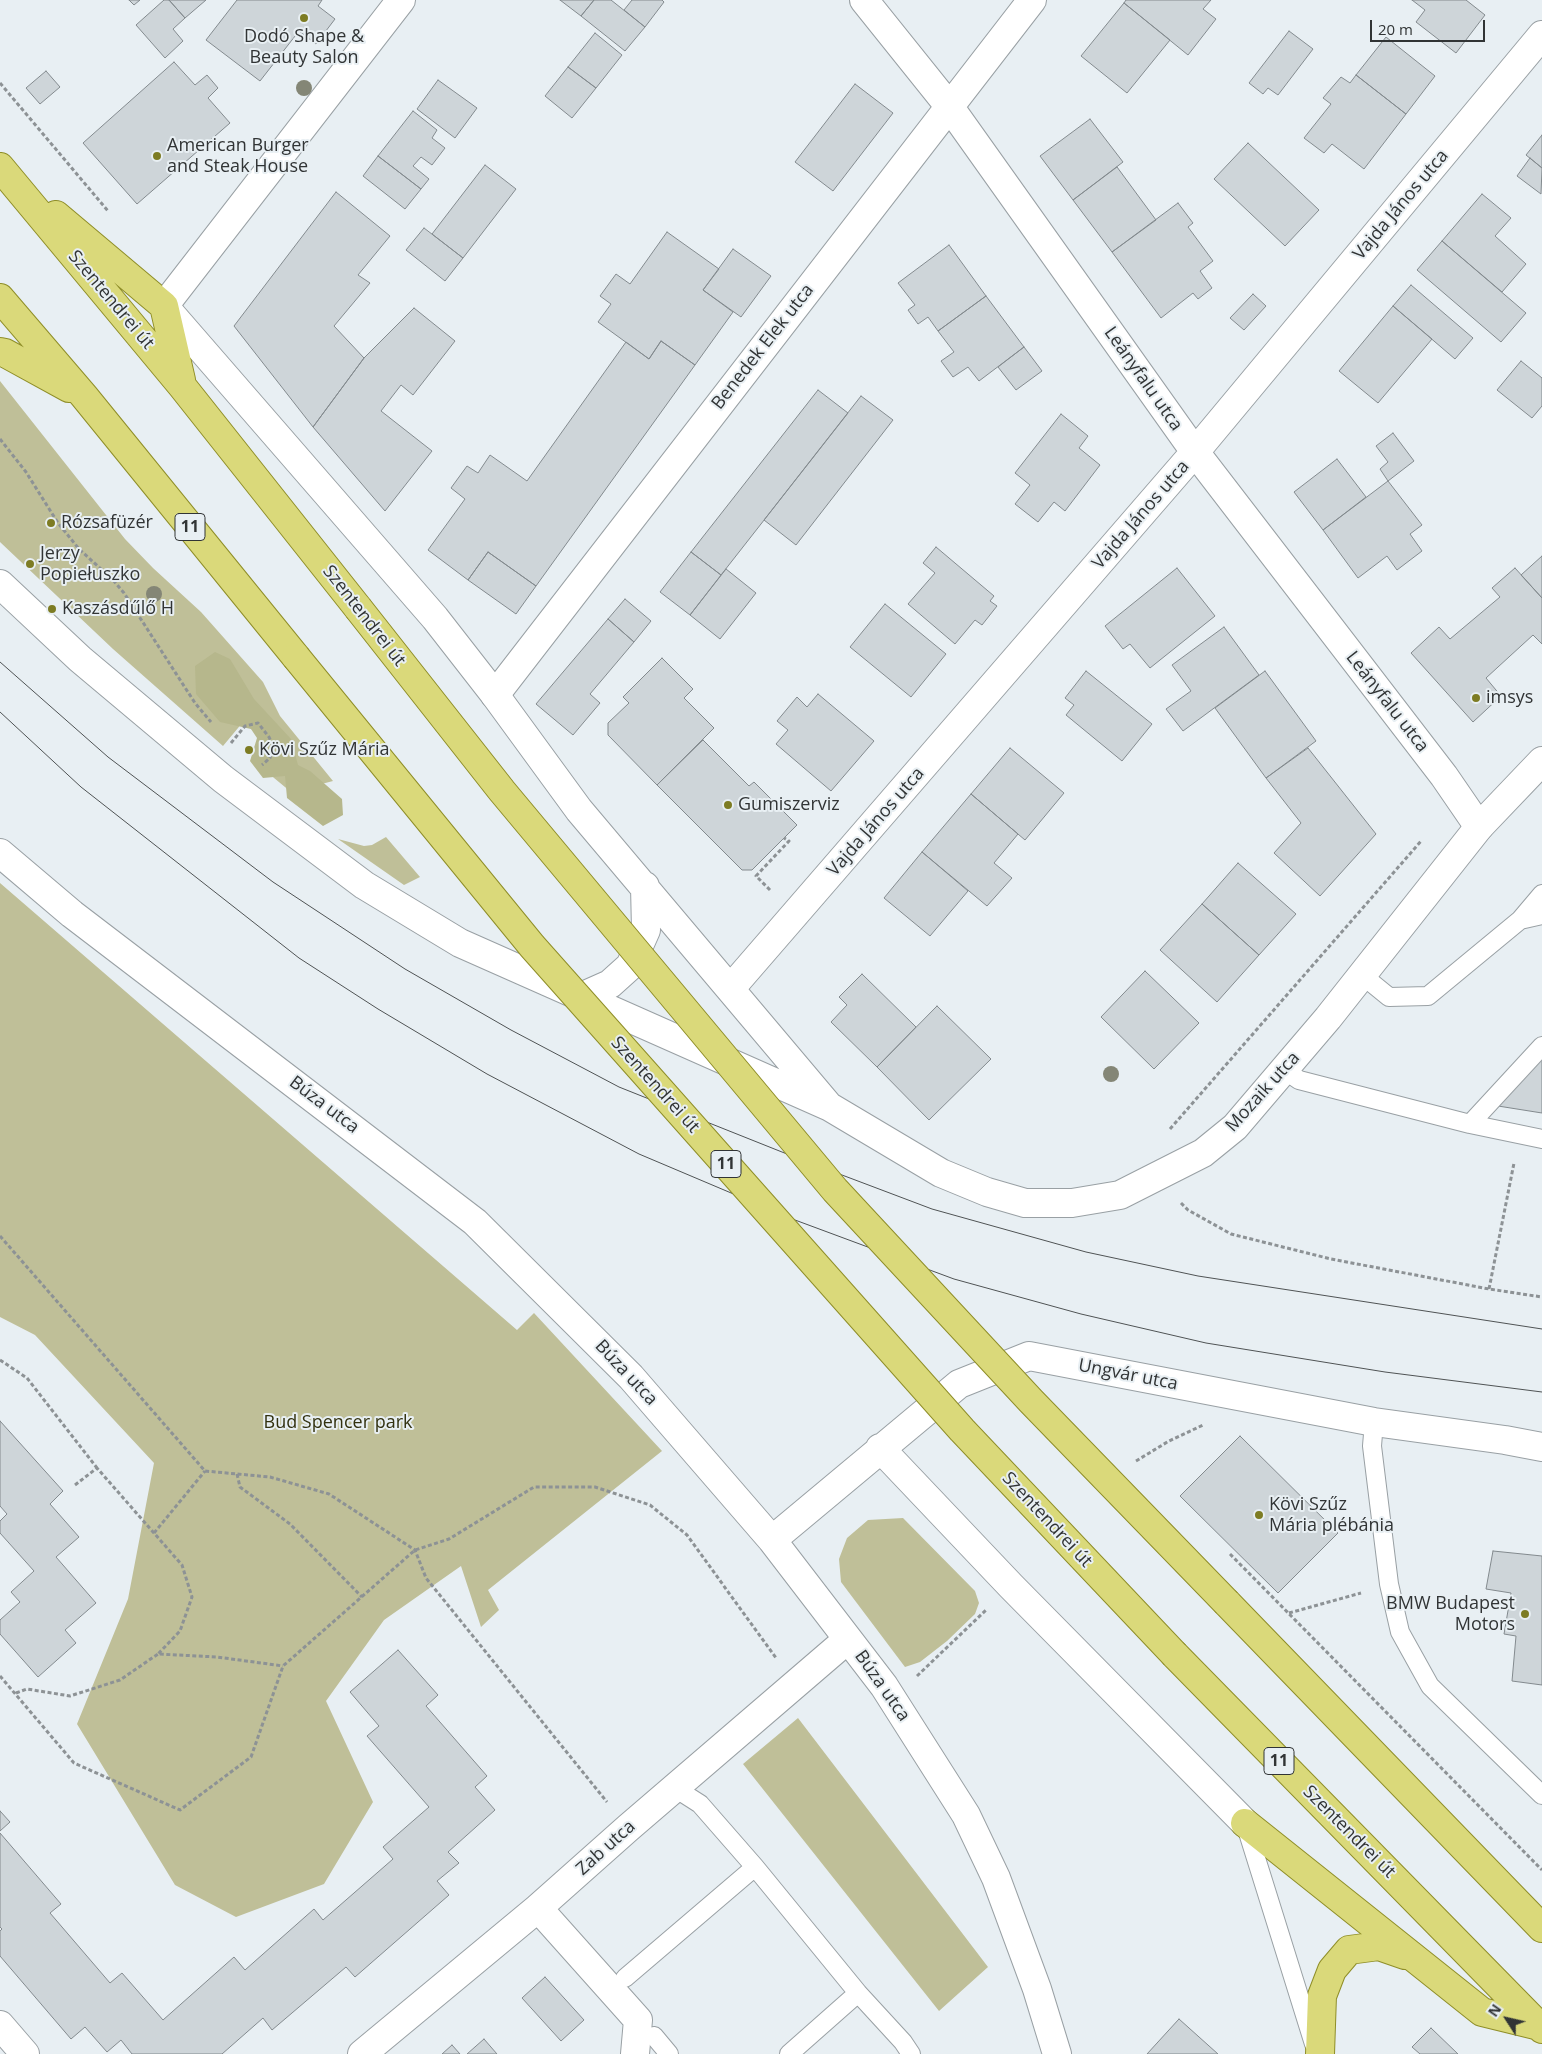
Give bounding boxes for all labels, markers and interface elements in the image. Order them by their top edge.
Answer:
scale bar [1372,10,1487,42]
marker: Dodó Shape & Beauty Salon [298,12,310,24]
text: 20 m [1378,19,1413,39]
place label: Dodó Shape & Beauty Salon [244,26,364,68]
place label: American Burger and Steak House [167,135,309,178]
street label: Vajda János utca [1349,146,1453,264]
marker: American Burger and Steak House [151,150,163,162]
street label: Szentendrei út [63,246,159,354]
street label: Benedek Elek utca [707,280,819,414]
street label: Leányfalu utca [1099,323,1187,435]
street label: Vajda János utca [1088,456,1194,574]
place label: Rózsafüzér [61,512,153,534]
road number: 11 [175,514,205,540]
marker: Rózsafüzér [45,517,57,529]
place label: Jerzy Popiełuszko [40,543,140,586]
marker: Jerzy Popiełuszko [24,558,36,570]
street label: Szentendrei út [318,561,410,671]
place label: Kaszásdűlő H [62,598,174,620]
marker: Kaszásdűlő H [46,603,58,615]
street label: Leányfalu utca [1341,647,1433,757]
place label: imsys [1486,687,1533,709]
marker: imsys [1470,692,1482,704]
place label: Kövi Szűz Mária [259,739,390,761]
marker: Kövi Szűz Mária [243,744,255,756]
street label: Vajda János utca [823,763,929,881]
place label: Gumiszerviz [738,794,840,816]
marker: Gumiszerviz [722,799,734,811]
street label: Szentendrei út [606,1032,704,1138]
street label: Mozaik utca [1221,1048,1305,1136]
street label: Búza utca [285,1072,363,1138]
road number: 11 [711,1150,741,1178]
street label: Búza utca [590,1336,662,1410]
street label: Ungvár utca [1076,1355,1180,1395]
park label: Bud Spencer park [264,1412,412,1434]
street label: Szentendrei út [997,1468,1097,1572]
place label: Kövi Szűz Mária plébánia [1269,1494,1394,1536]
marker: Kövi Szűz Mária plébánia [1253,1509,1265,1521]
place label: BMW Budapest Motors [1386,1593,1515,1636]
marker: BMW Budapest Motors [1519,1608,1531,1620]
street label: Búza utca [850,1646,914,1726]
road number: 11 [1264,1748,1294,1774]
street label: Szentendrei út [1298,1781,1400,1883]
street label: Zab utca [572,1816,640,1880]
north arrow [1482,1994,1532,2044]
text: N [1483,2000,1505,2020]

